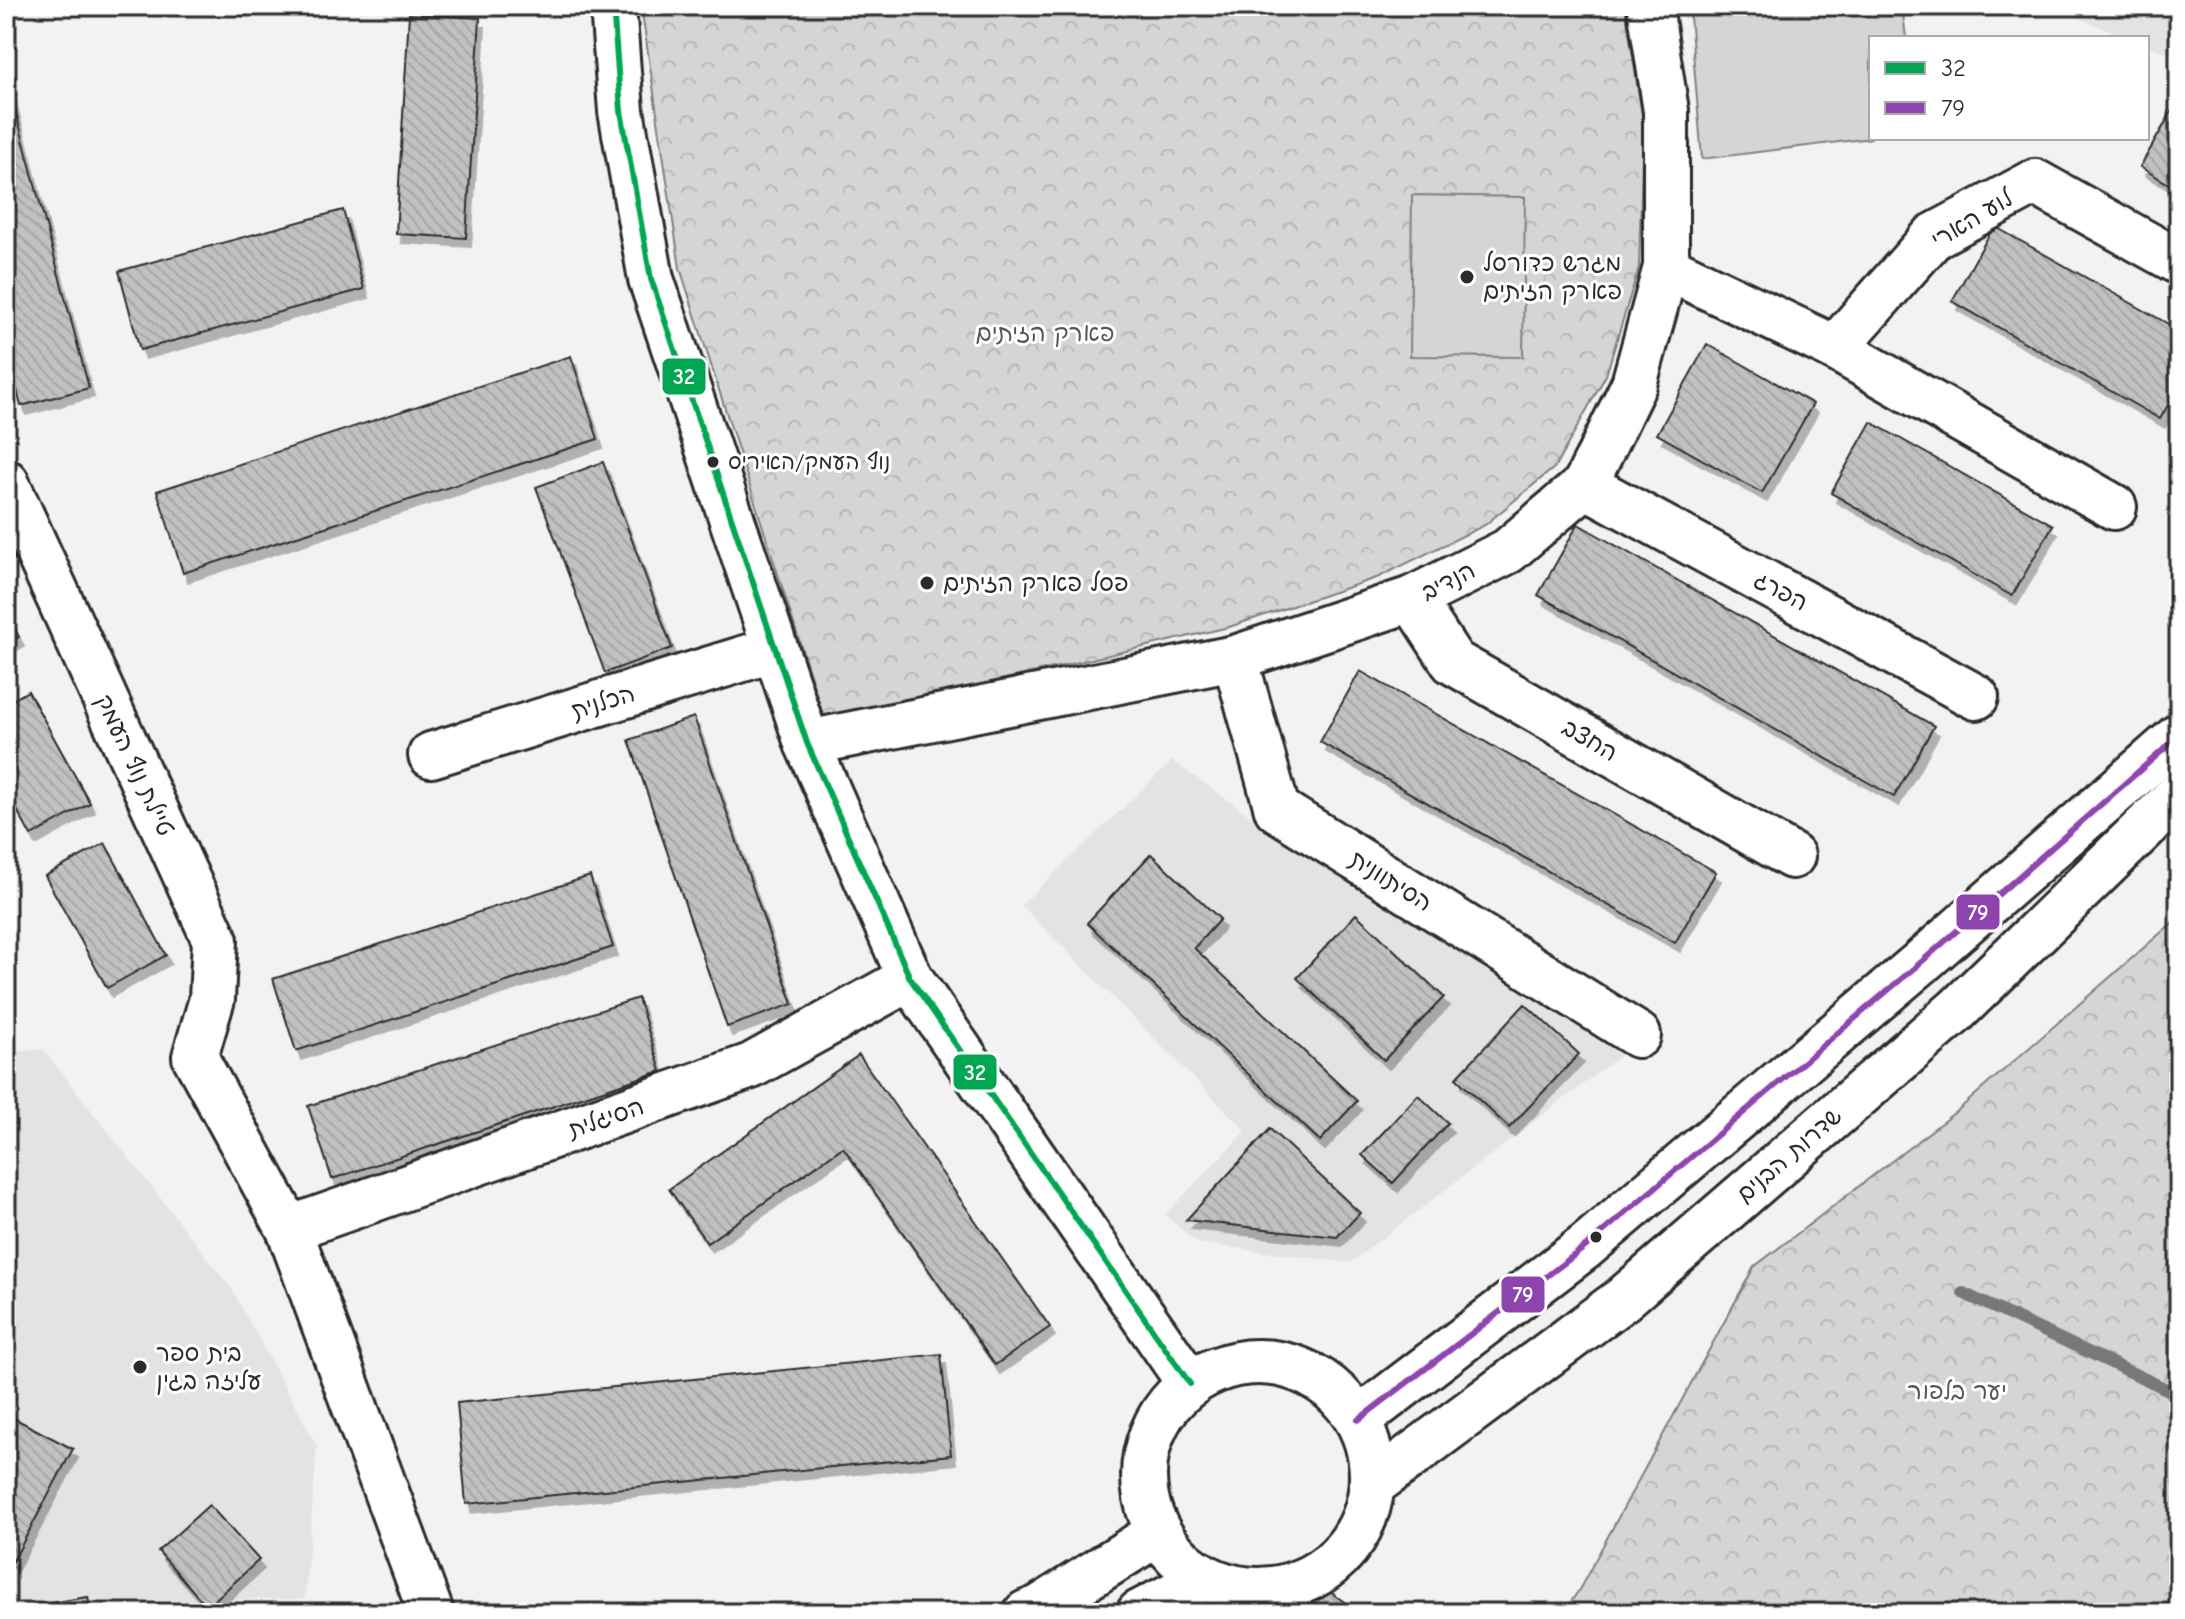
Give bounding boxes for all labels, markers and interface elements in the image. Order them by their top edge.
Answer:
legend [1869,36,2149,140]
text: 32 [1941,54,1966,82]
text: 79 [1941,94,1965,122]
street label: לוע הארי [1926,183,2019,254]
place label: מגרש כדורסל פארק הזיתים [1483,249,1622,305]
marker: מגרש כדורסל פארק הזיתים [1458,268,1476,286]
park label: פארק הזיתים [975,319,1115,347]
line badge: 32 [661,357,707,396]
text: 32 [673,364,695,390]
place label: נוף העמק/האיריס [728,449,891,475]
marker: נוף העמק/האיריס [705,454,721,470]
street label: הנדיב [1416,556,1480,606]
street label: הפרג [1749,565,1813,617]
place label: פסל פארק הזיתים [943,569,1129,597]
marker: פסל פארק הזיתים [918,574,936,592]
street label: הכלנית [568,679,638,725]
street label: טיילת נוף העמק [90,690,180,840]
street label: החצב [1557,713,1623,767]
street label: הסיתוונית [1345,845,1437,917]
line badge: 79 [1955,893,2001,931]
text: 79 [1968,900,1988,926]
line badge: 32 [952,1053,998,1091]
text: 32 [964,1060,986,1086]
street label: הסיגלית [563,1092,647,1145]
street label: שדרות הבנים [1731,1102,1848,1208]
unlabelled marker [1588,1229,1604,1245]
line badge: 79 [1500,1275,1546,1314]
text: 79 [1513,1282,1533,1308]
place label: בית ספר עליזה בגין [156,1339,262,1395]
marker: בית ספר עליזה בגין [131,1358,149,1376]
park label: יער בלפור [1907,1377,2007,1405]

